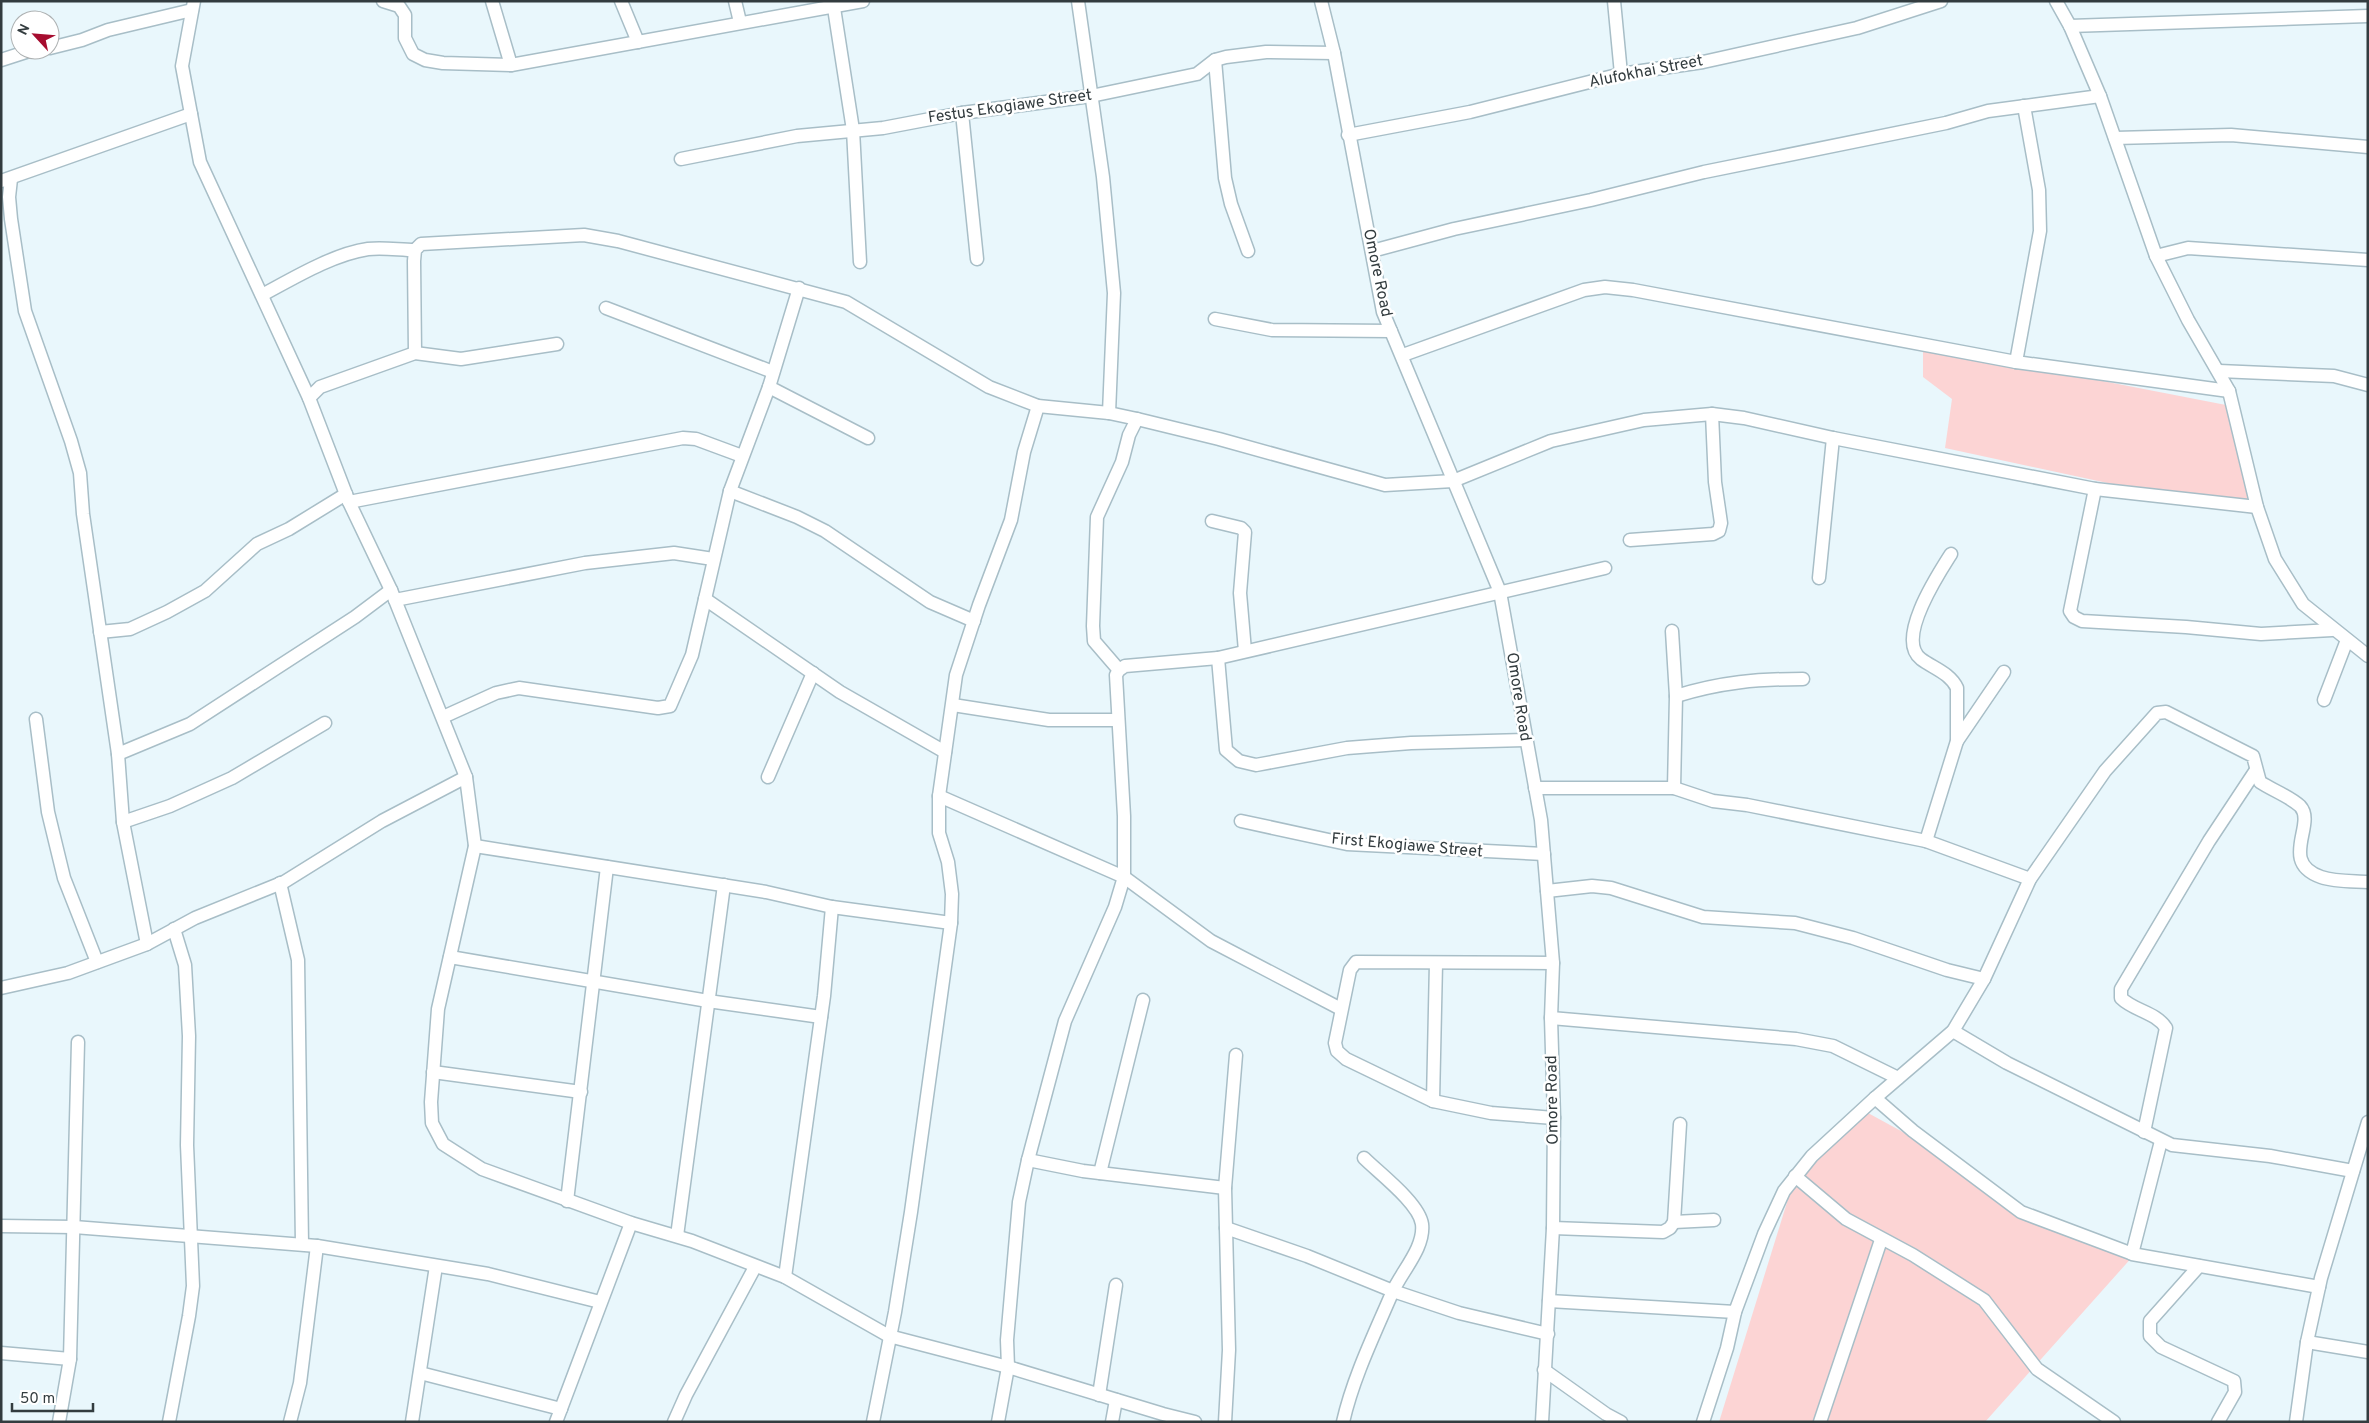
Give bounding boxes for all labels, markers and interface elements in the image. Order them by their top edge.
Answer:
north arrow [10,10,60,60]
text: N [15,22,35,38]
street label: Alufokhai Street [1587,51,1705,93]
street label: Festus Ekogiawe Street [927,86,1093,128]
street label: Omore Road [1358,227,1396,319]
street label: Omore Road [1501,651,1535,743]
street label: First Ekogiawe Street [1330,829,1484,863]
street label: Omore Road [1542,1055,1564,1145]
scale bar [12,1380,94,1412]
text: 50 m [20,1390,55,1409]

